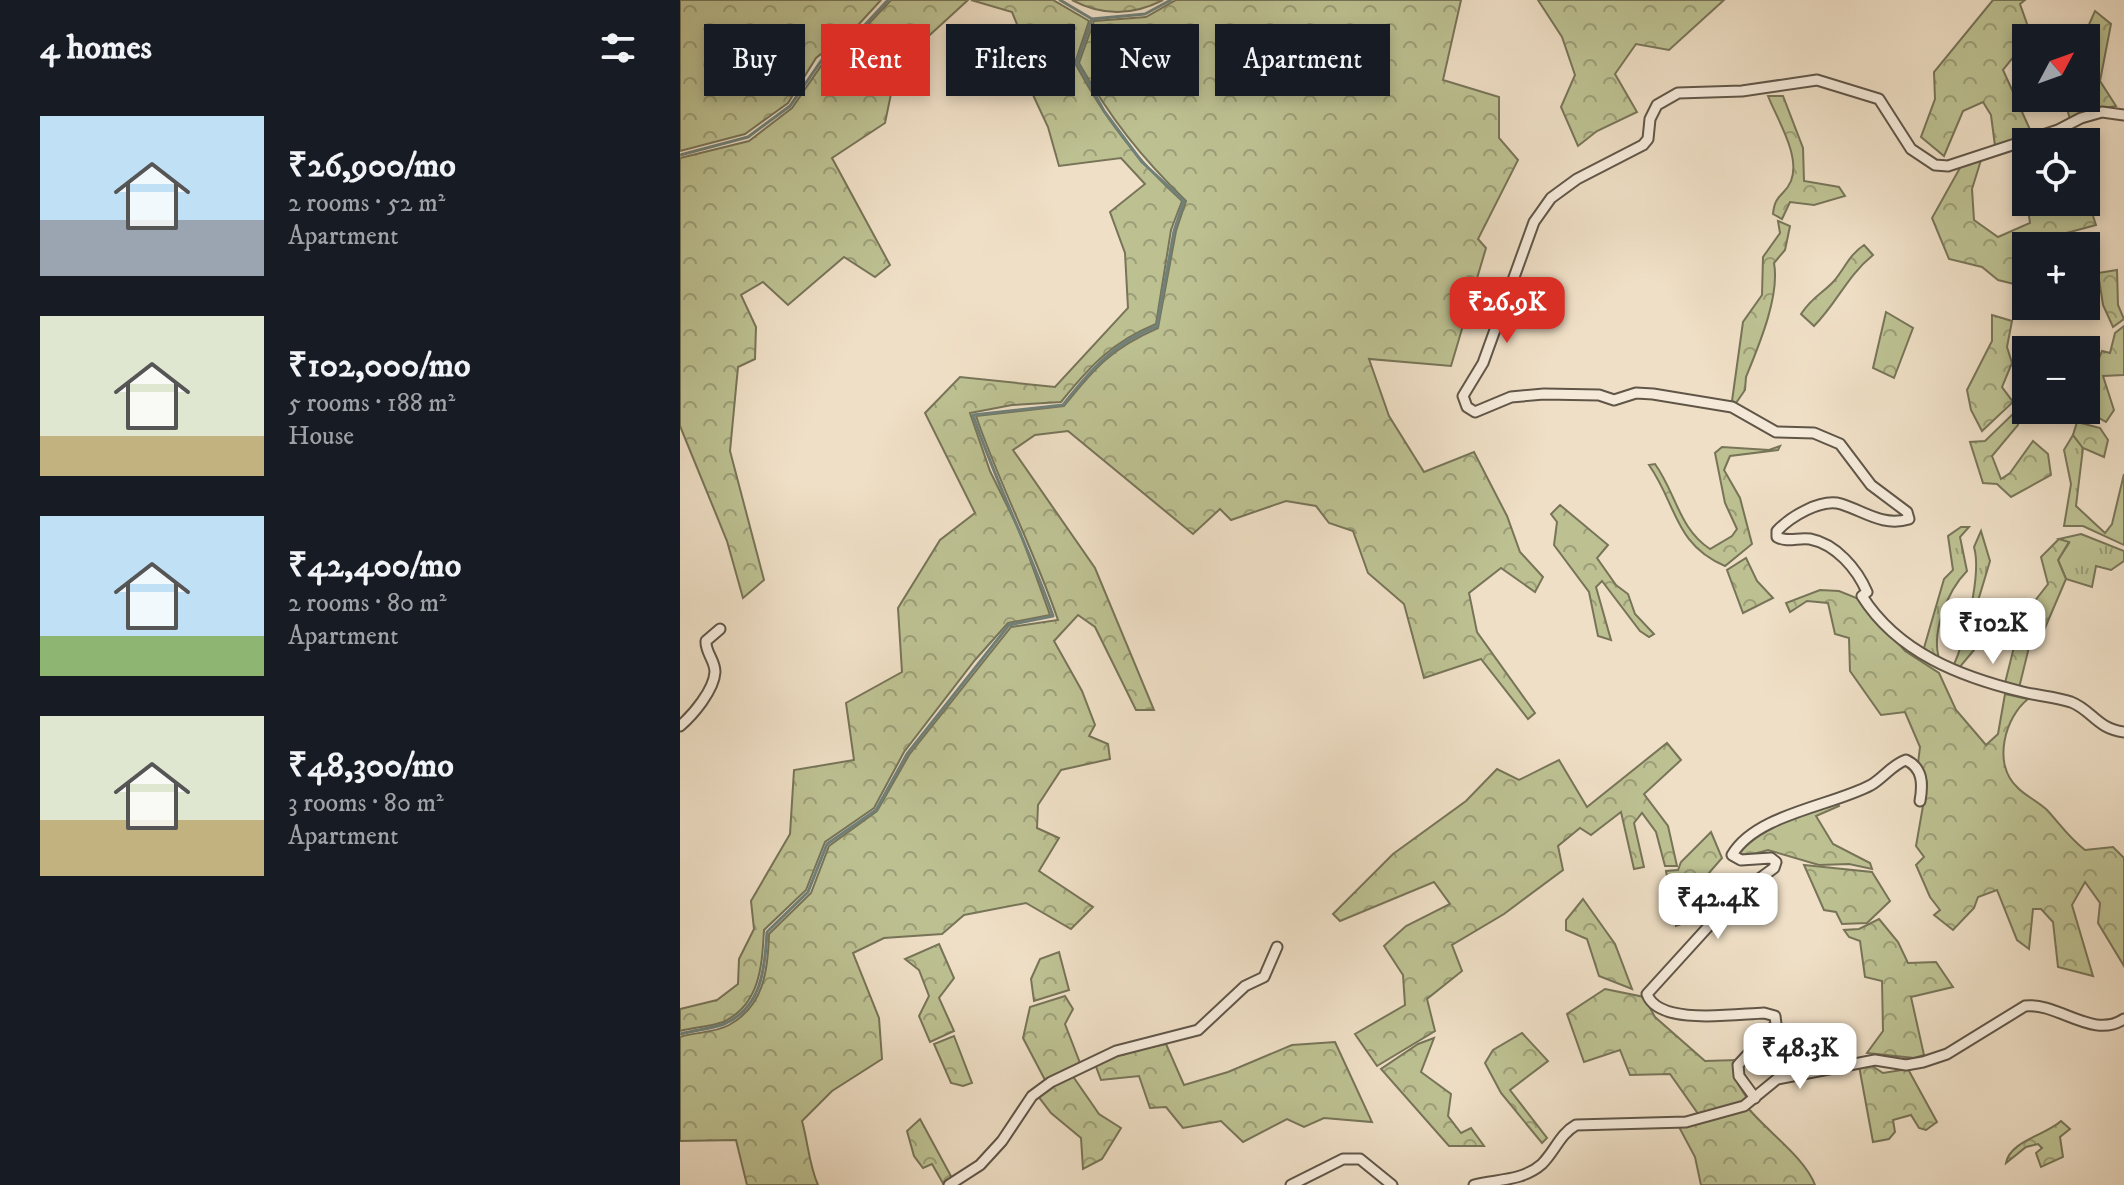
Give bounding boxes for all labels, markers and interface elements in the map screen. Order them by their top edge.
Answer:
chip: Buy [704,24,805,96]
chip: Rent [821,24,930,96]
chip: Filters [946,24,1075,96]
chip: New [1091,24,1199,96]
chip: Apartment [1215,24,1390,96]
north arrow [2012,24,2100,112]
map controls [2012,24,2100,424]
icon: filters [596,26,640,70]
text: 4 homes [40,27,152,69]
button: locate [2012,128,2100,216]
text: ₹26,900/mo [288,145,456,187]
icon: home [104,148,200,244]
text: 2 rooms · 52 m² [288,187,445,220]
text: Apartment [288,220,399,253]
button: + [2012,232,2100,320]
pin: ₹26.9K [1442,277,1572,345]
text: ₹26.9K [1468,286,1546,319]
button: − [2012,336,2100,424]
text: ₹102,000/mo [288,345,470,387]
icon: home [104,348,200,444]
text: 5 rooms · 188 m² [288,387,455,420]
text: House [288,420,354,453]
text: ₹42,400/mo [288,545,461,587]
icon: home [104,548,200,644]
text: 2 rooms · 80 m² [288,587,447,620]
pin: ₹102K [1937,598,2049,666]
text: ₹102K [1958,607,2028,640]
text: Apartment [288,620,399,653]
text: ₹48,300/mo [288,745,454,787]
icon: home [104,748,200,844]
text: 3 rooms · 80 m² [288,787,444,820]
text: Apartment [288,820,399,853]
pin: ₹42.4K [1653,873,1783,941]
text: ₹42.4K [1677,882,1759,915]
pin: ₹48.3K [1735,1023,1865,1091]
text: ₹48.3K [1762,1032,1838,1065]

